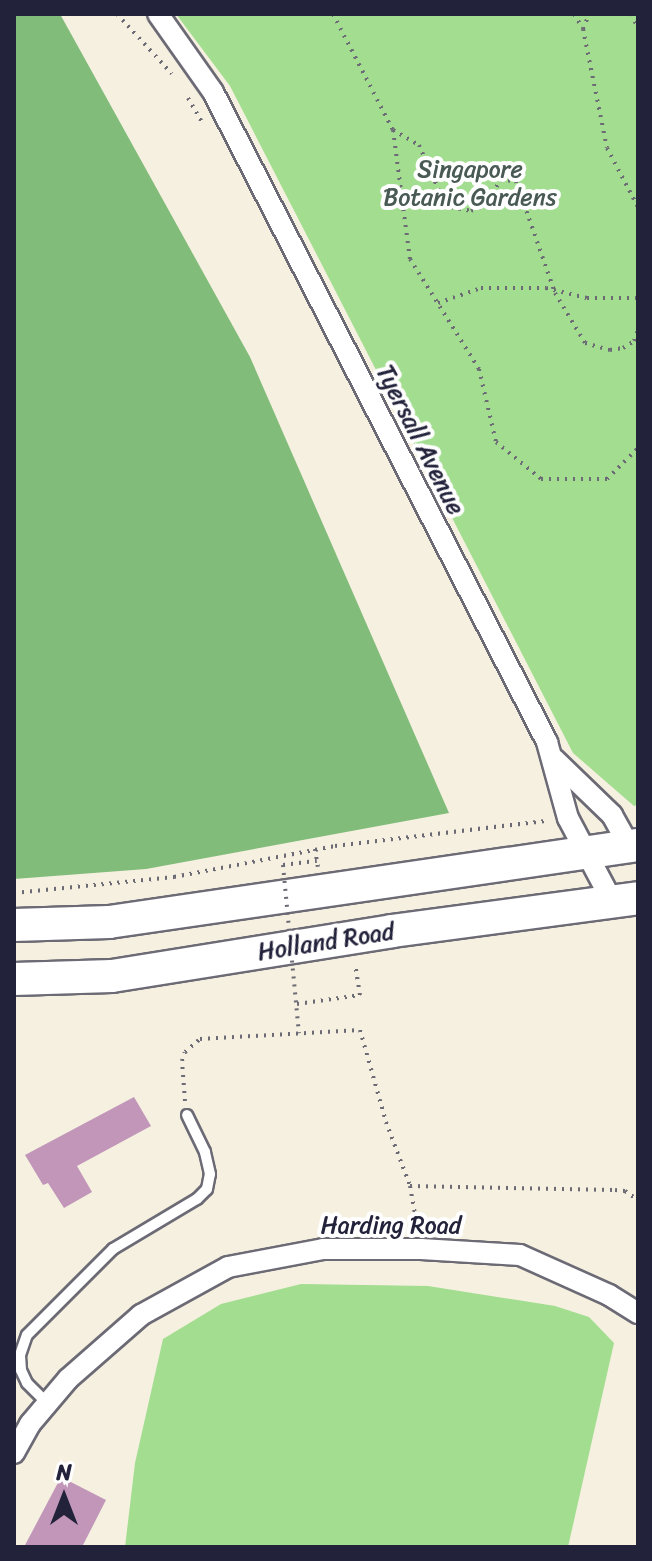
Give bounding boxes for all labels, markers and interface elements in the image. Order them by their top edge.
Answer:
park label: Singapore Botanic Gardens [383,156,557,212]
street label: Tyersall Avenue [370,360,470,520]
street label: Holland Road [255,917,397,967]
street label: Harding Road [321,1212,461,1240]
text: N [56,1453,72,1492]
north arrow [24,1457,104,1537]

